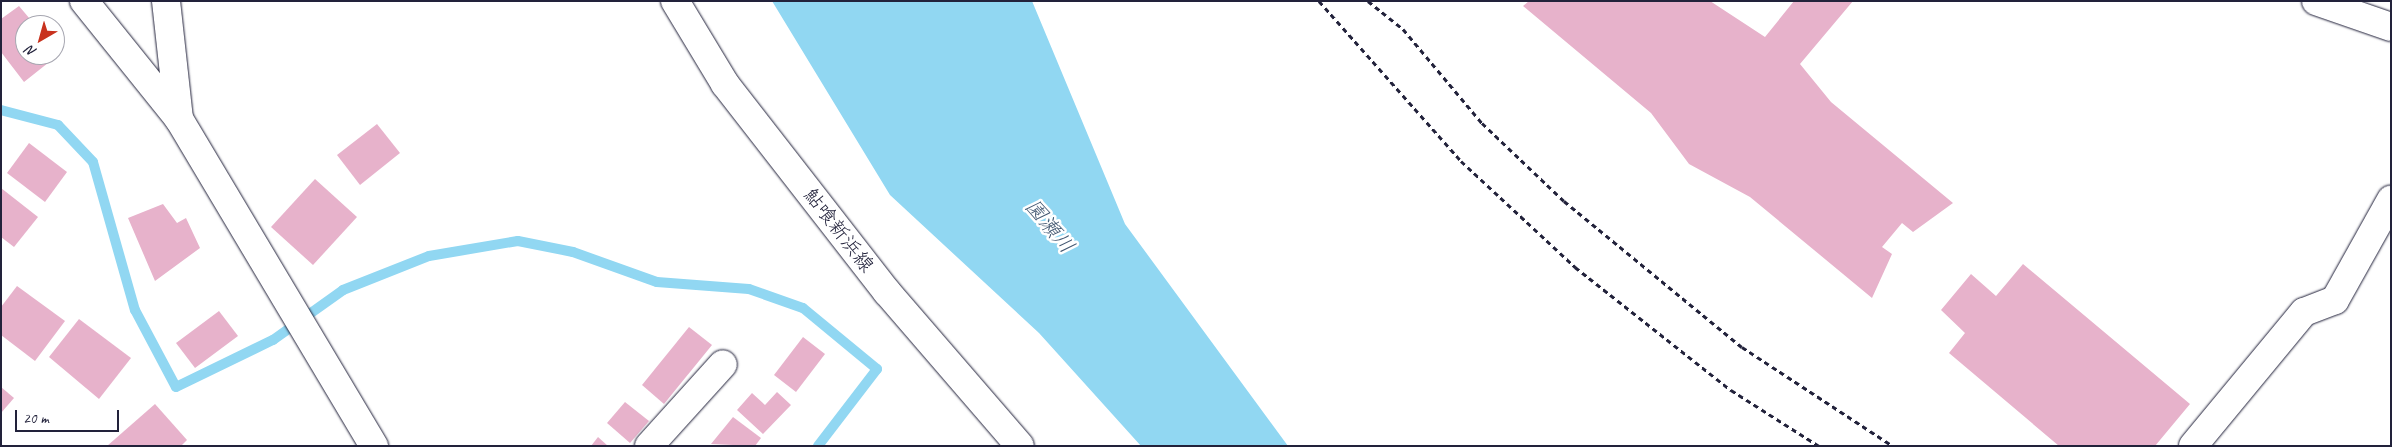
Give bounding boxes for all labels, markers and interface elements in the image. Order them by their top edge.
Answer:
north arrow [15,15,65,65]
text: N [22,42,40,61]
street label: 鮎喰新浜線 [799,183,879,277]
water label: 園瀬川 [1020,194,1080,258]
scale bar [18,400,121,432]
text: 20 m [23,409,49,428]

